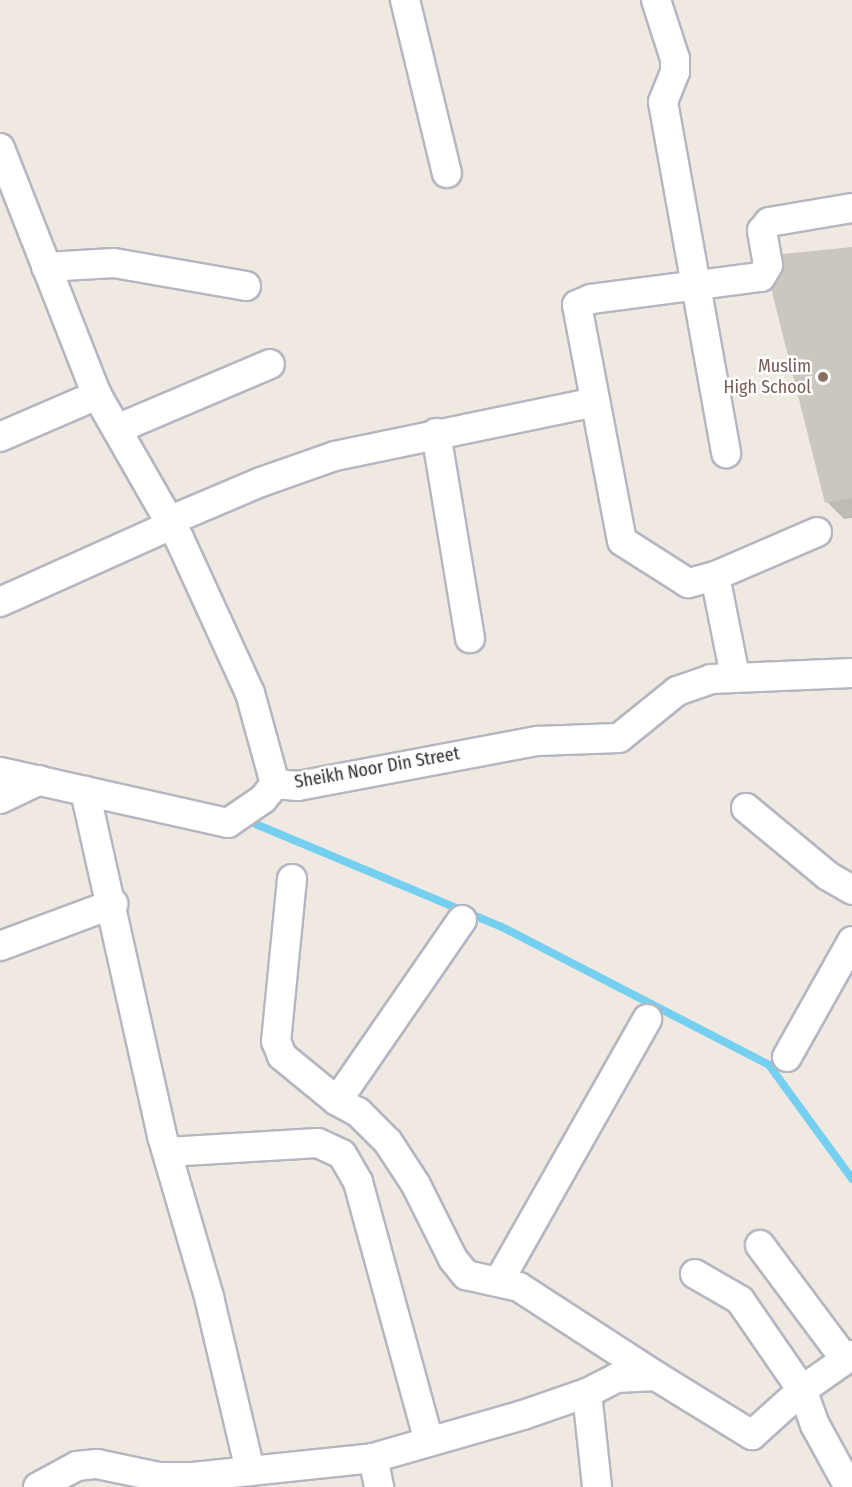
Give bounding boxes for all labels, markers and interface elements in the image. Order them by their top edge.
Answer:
place label: Muslim High School [724,356,811,398]
marker: Muslim High School [816,370,830,384]
street label: Sheikh Noor Din Street [293,743,461,793]

